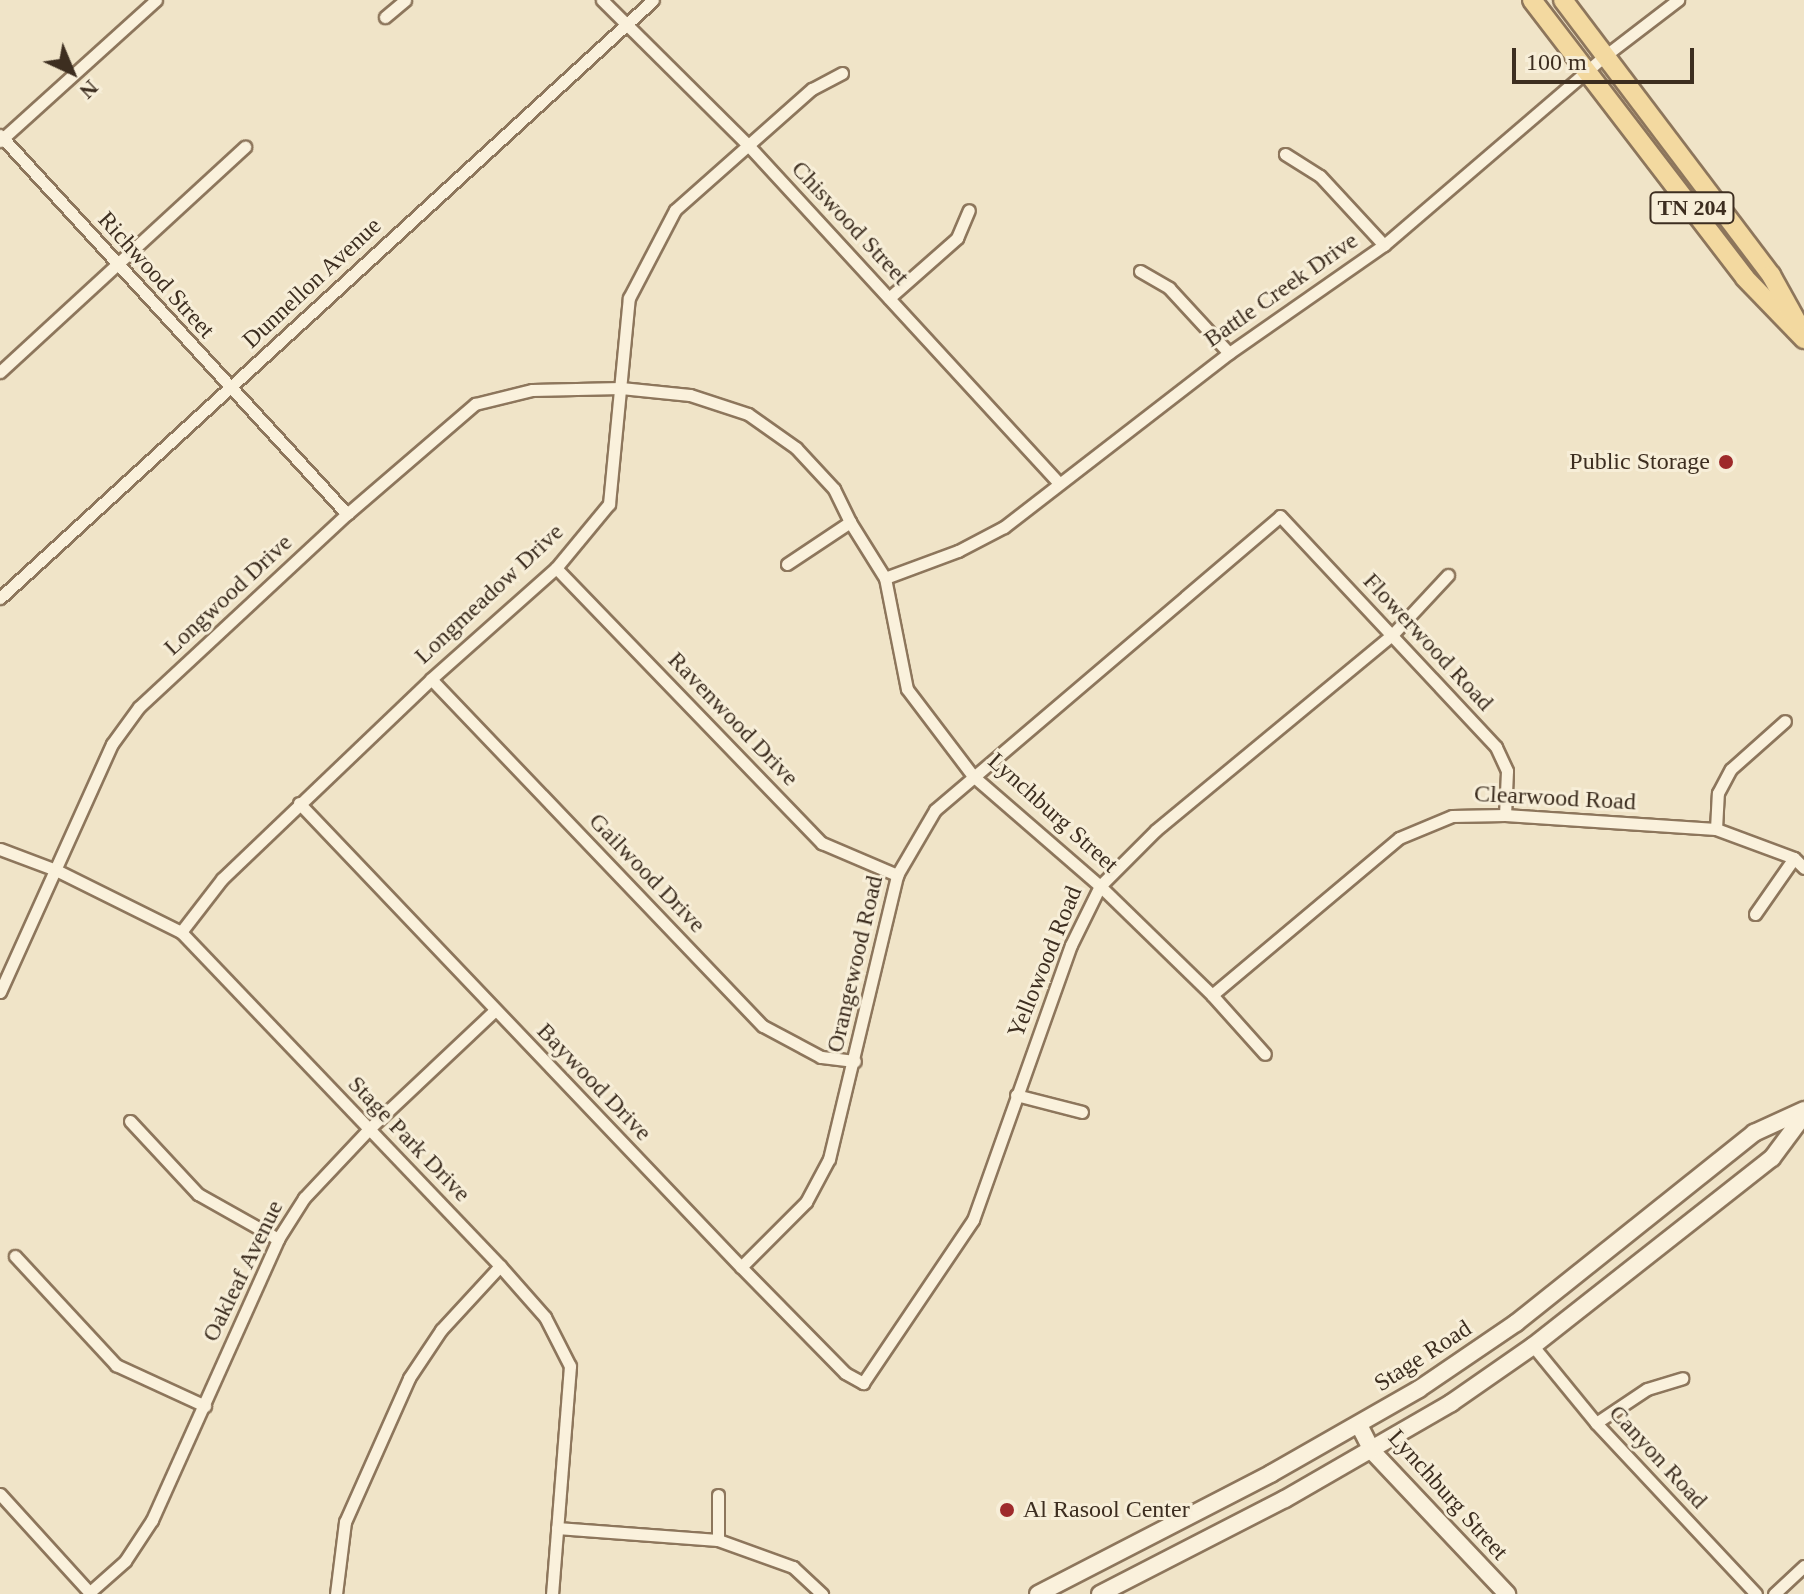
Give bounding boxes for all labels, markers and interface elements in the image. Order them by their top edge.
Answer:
north arrow [32,32,112,112]
scale bar [1516,32,1698,82]
text: 100 m [1526,49,1587,75]
text: N [75,75,103,104]
street label: Chiswood Street [785,155,915,291]
road number: TN 204 [1648,190,1736,226]
street label: Richwood Street [92,206,220,344]
street label: Dunnellon Avenue [236,211,388,355]
street label: Battle Creek Drive [1198,226,1364,354]
place label: Public Storage [1569,448,1710,476]
marker: Public Storage [1717,453,1735,471]
street label: Longmeadow Drive [409,518,569,670]
street label: Longwood Drive [158,528,298,662]
street label: Flowerwood Road [1357,567,1499,717]
street label: Ravenwood Drive [662,646,804,792]
street label: Lynchburg Street [982,747,1124,879]
street label: Clearwood Road [1473,779,1637,817]
street label: Gailwood Drive [583,807,711,939]
street label: Orangewood Road [821,873,889,1055]
street label: Yellowood Road [1002,882,1088,1042]
street label: Baywood Drive [531,1017,657,1147]
street label: Stage Park Drive [342,1070,476,1208]
street label: Oakleaf Avenue [196,1195,290,1347]
street label: Stage Road [1369,1314,1477,1398]
street label: Canyon Road [1603,1399,1713,1515]
street label: Lynchburg Street [1382,1424,1514,1566]
place label: Al Rasool Center [1023,1496,1190,1524]
marker: Al Rasool Center [998,1501,1016,1519]

